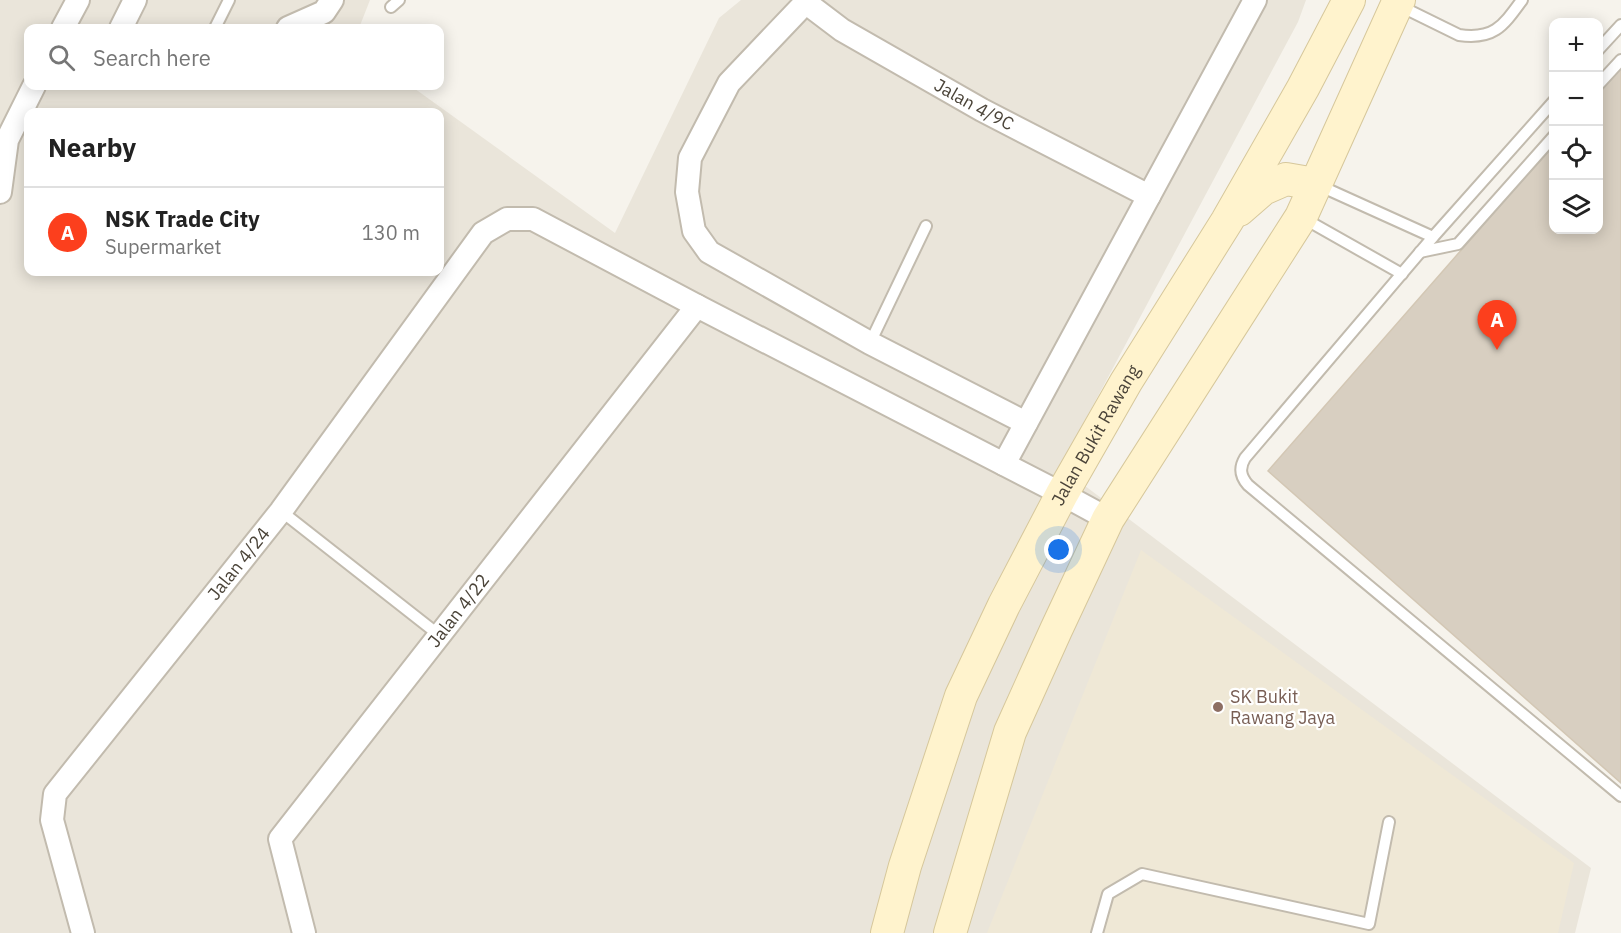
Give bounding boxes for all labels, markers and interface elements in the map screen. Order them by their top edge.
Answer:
map controls [1549,18,1603,234]
button: + [1549,18,1603,72]
search box [24,24,444,90]
icon: search [45,41,78,74]
text: Search here [93,43,211,72]
button: − [1549,72,1603,126]
street label: Jalan 4/9C [930,73,1018,135]
button: locate [1549,126,1603,180]
text: Nearby [48,130,136,164]
button: layers [1549,180,1603,234]
text: NSK Trade City [105,204,260,233]
text: A [61,219,74,246]
text: 130 m [362,219,420,246]
text: Supermarket [105,233,222,260]
pin: A [1478,300,1516,350]
street label: Jalan Bukit Rawang [1046,360,1145,509]
street label: Jalan 4/24 [202,522,275,605]
your location [1044,535,1073,564]
street label: Jalan 4/22 [422,569,494,652]
place label: SK Bukit Rawang Jaya [1230,685,1336,729]
marker: SK Bukit Rawang Jaya [1211,700,1225,714]

